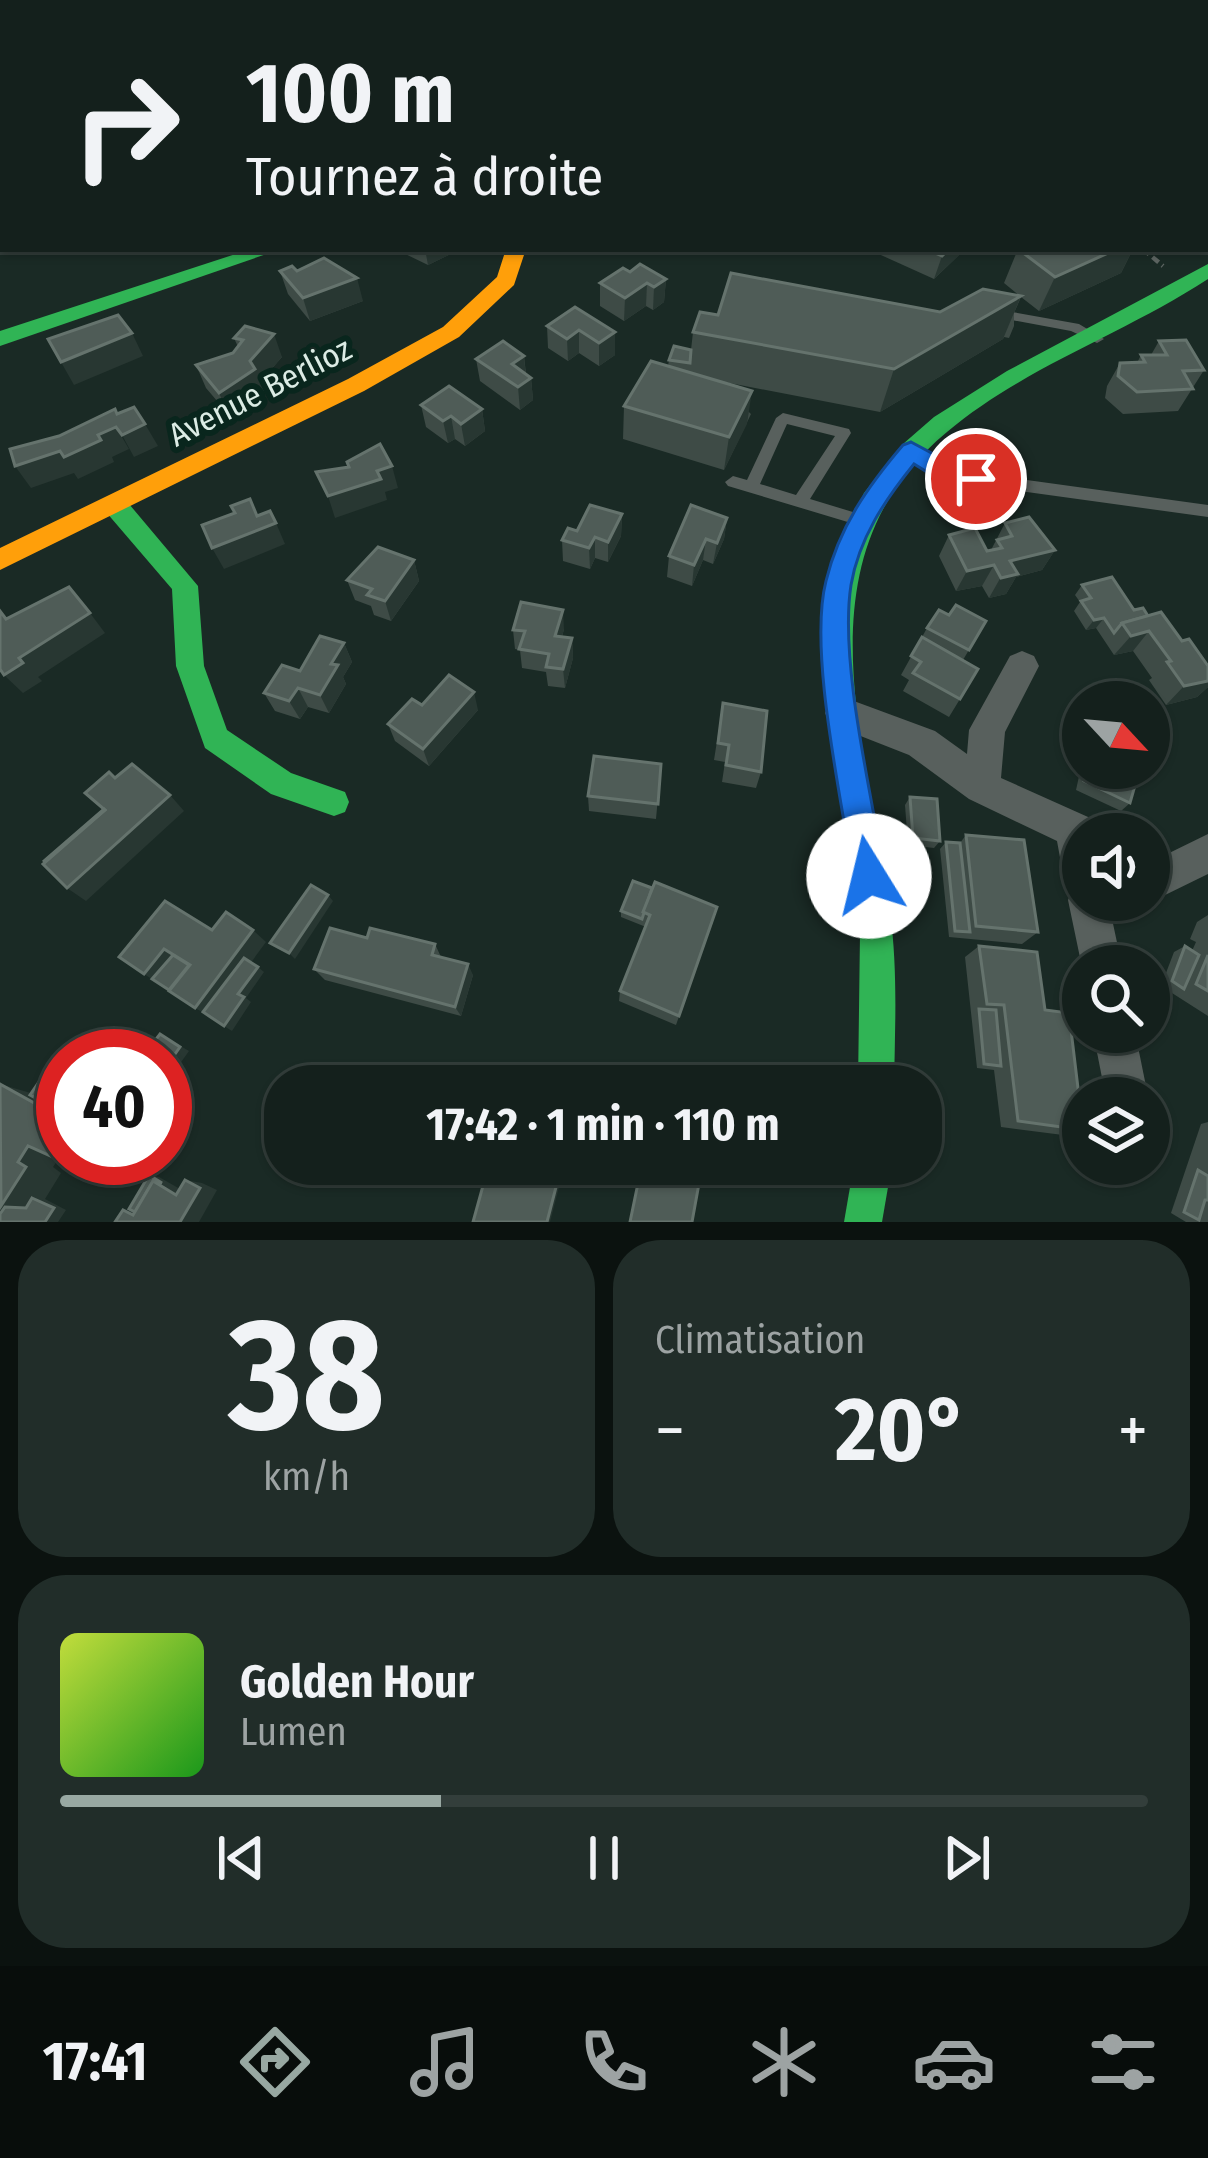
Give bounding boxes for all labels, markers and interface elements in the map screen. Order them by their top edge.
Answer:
text: 100 m [246,43,455,144]
icon: right [48,48,204,204]
text: Tournez à droite [246,145,603,209]
street label: Avenue Berlioz [162,329,358,455]
pin [925,428,1027,530]
icon: arrive [943,446,1009,512]
north arrow [1062,681,1170,789]
map controls [1062,681,1170,1185]
position arrow [806,813,932,939]
button: sound [1062,813,1170,921]
button: search [1062,945,1170,1053]
speed limit sign: 40 [36,1029,192,1185]
button: layers [1062,1077,1170,1185]
text: 17:42 · 1 min · 110 m [426,1098,780,1152]
text: 38 [228,1282,385,1469]
text: Climatisation [655,1317,865,1363]
text: 20° [835,1376,968,1484]
text: − [655,1391,685,1470]
text: + [1118,1391,1148,1470]
text: km/h [263,1454,350,1500]
text: Golden Hour [240,1655,474,1709]
text: Lumen [240,1709,347,1755]
icon: previous [208,1825,274,1891]
icon: pause [571,1825,637,1891]
icon: next [934,1825,1000,1891]
icon: directions [233,2020,317,2104]
icon: music [403,2020,487,2104]
icon: phone [572,2020,656,2104]
icon: climate [742,2020,826,2104]
icon: car [912,2020,996,2104]
icon: filters [1081,2020,1165,2104]
text: 17:41 [43,2030,148,2094]

